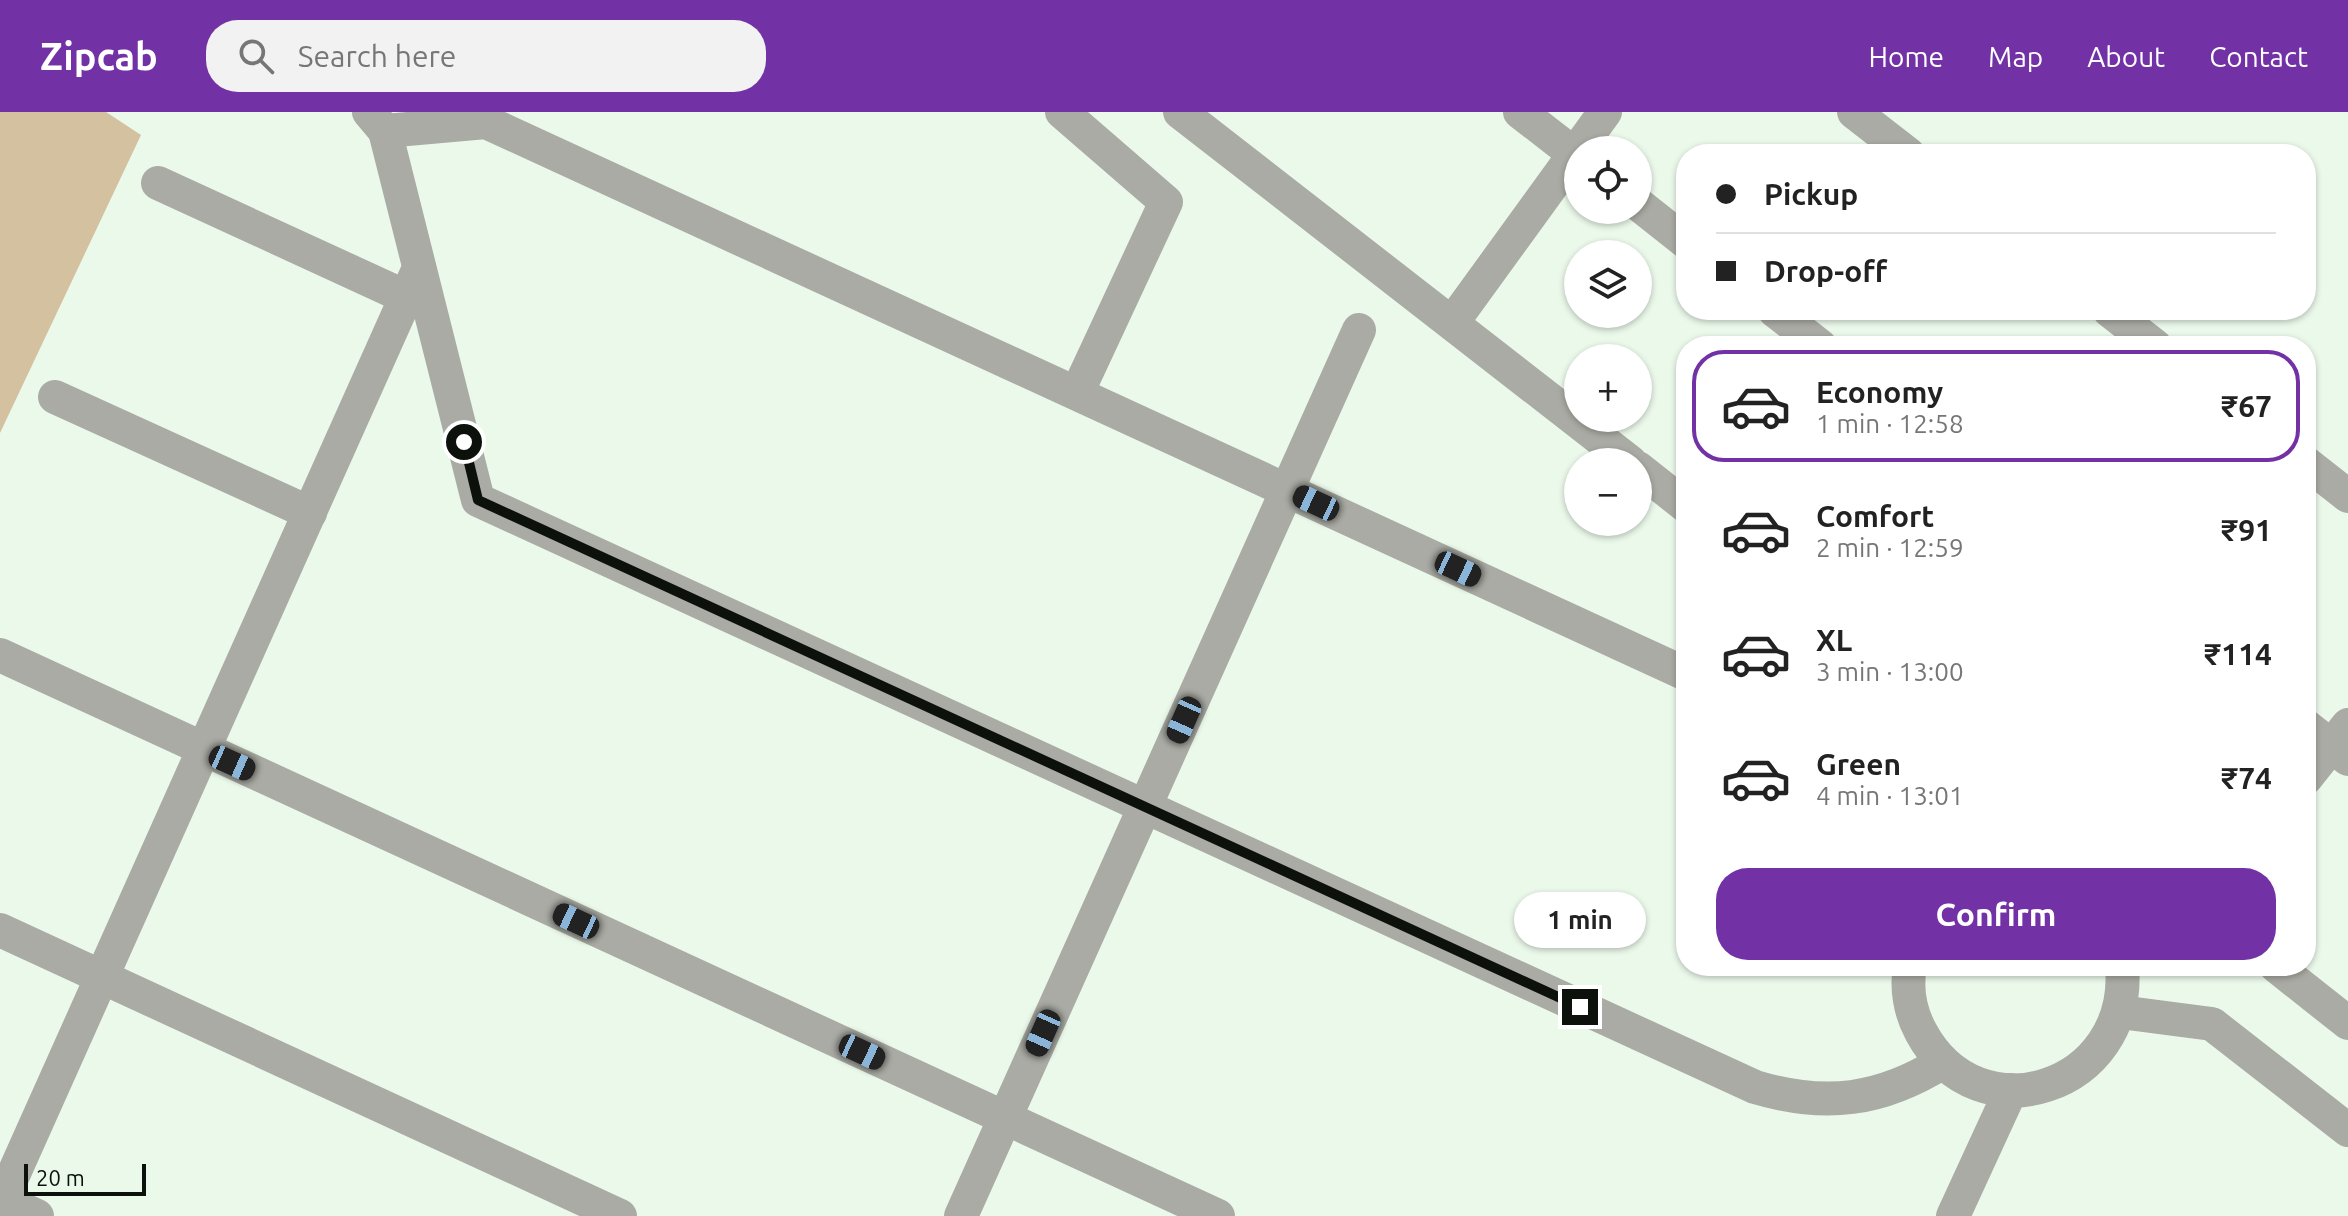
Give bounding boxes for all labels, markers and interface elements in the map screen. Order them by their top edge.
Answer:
search box [206,20,766,92]
icon: search [234,34,278,78]
text: Zipcab [40,35,158,77]
text: Search here [298,39,456,73]
text: Home [1869,41,1944,72]
text: Map [1988,41,2043,72]
text: About [2087,41,2165,72]
text: Contact [2209,41,2308,72]
map controls [1564,136,1652,536]
button: locate [1564,136,1652,224]
text: Pickup [1764,177,1858,211]
button: layers [1564,240,1652,328]
text: Drop-off [1764,254,1887,288]
button: + [1564,344,1652,432]
icon: car [1720,370,1792,442]
text: Economy [1816,375,1943,409]
text: ₹67 [2221,389,2272,423]
text: 1 min · 12:58 [1816,409,1964,438]
route start [446,424,482,460]
button: − [1564,448,1652,536]
car [1289,482,1343,524]
icon: car [1720,494,1792,566]
text: Comfort [1816,499,1934,533]
text: ₹91 [2221,513,2272,547]
text: 2 min · 12:59 [1816,533,1964,562]
car [1431,548,1485,590]
icon: car [1720,618,1792,690]
text: XL [1816,623,1852,657]
text: ₹114 [2204,637,2272,671]
text: 3 min · 13:00 [1816,657,1964,686]
car [1163,693,1205,747]
car [205,742,259,784]
icon: car [1720,742,1792,814]
text: Green [1816,747,1901,781]
text: ₹74 [2221,761,2272,795]
text: 4 min · 13:01 [1816,781,1964,810]
button: Confirm [1716,868,2276,960]
callout: 1 min [1514,891,1646,947]
car [549,900,603,942]
text: 1 min [1547,905,1613,934]
route end [1562,989,1598,1025]
car [1022,1006,1064,1060]
car [835,1031,889,1073]
scale bar [24,1160,146,1196]
text: 20 m [36,1165,85,1190]

